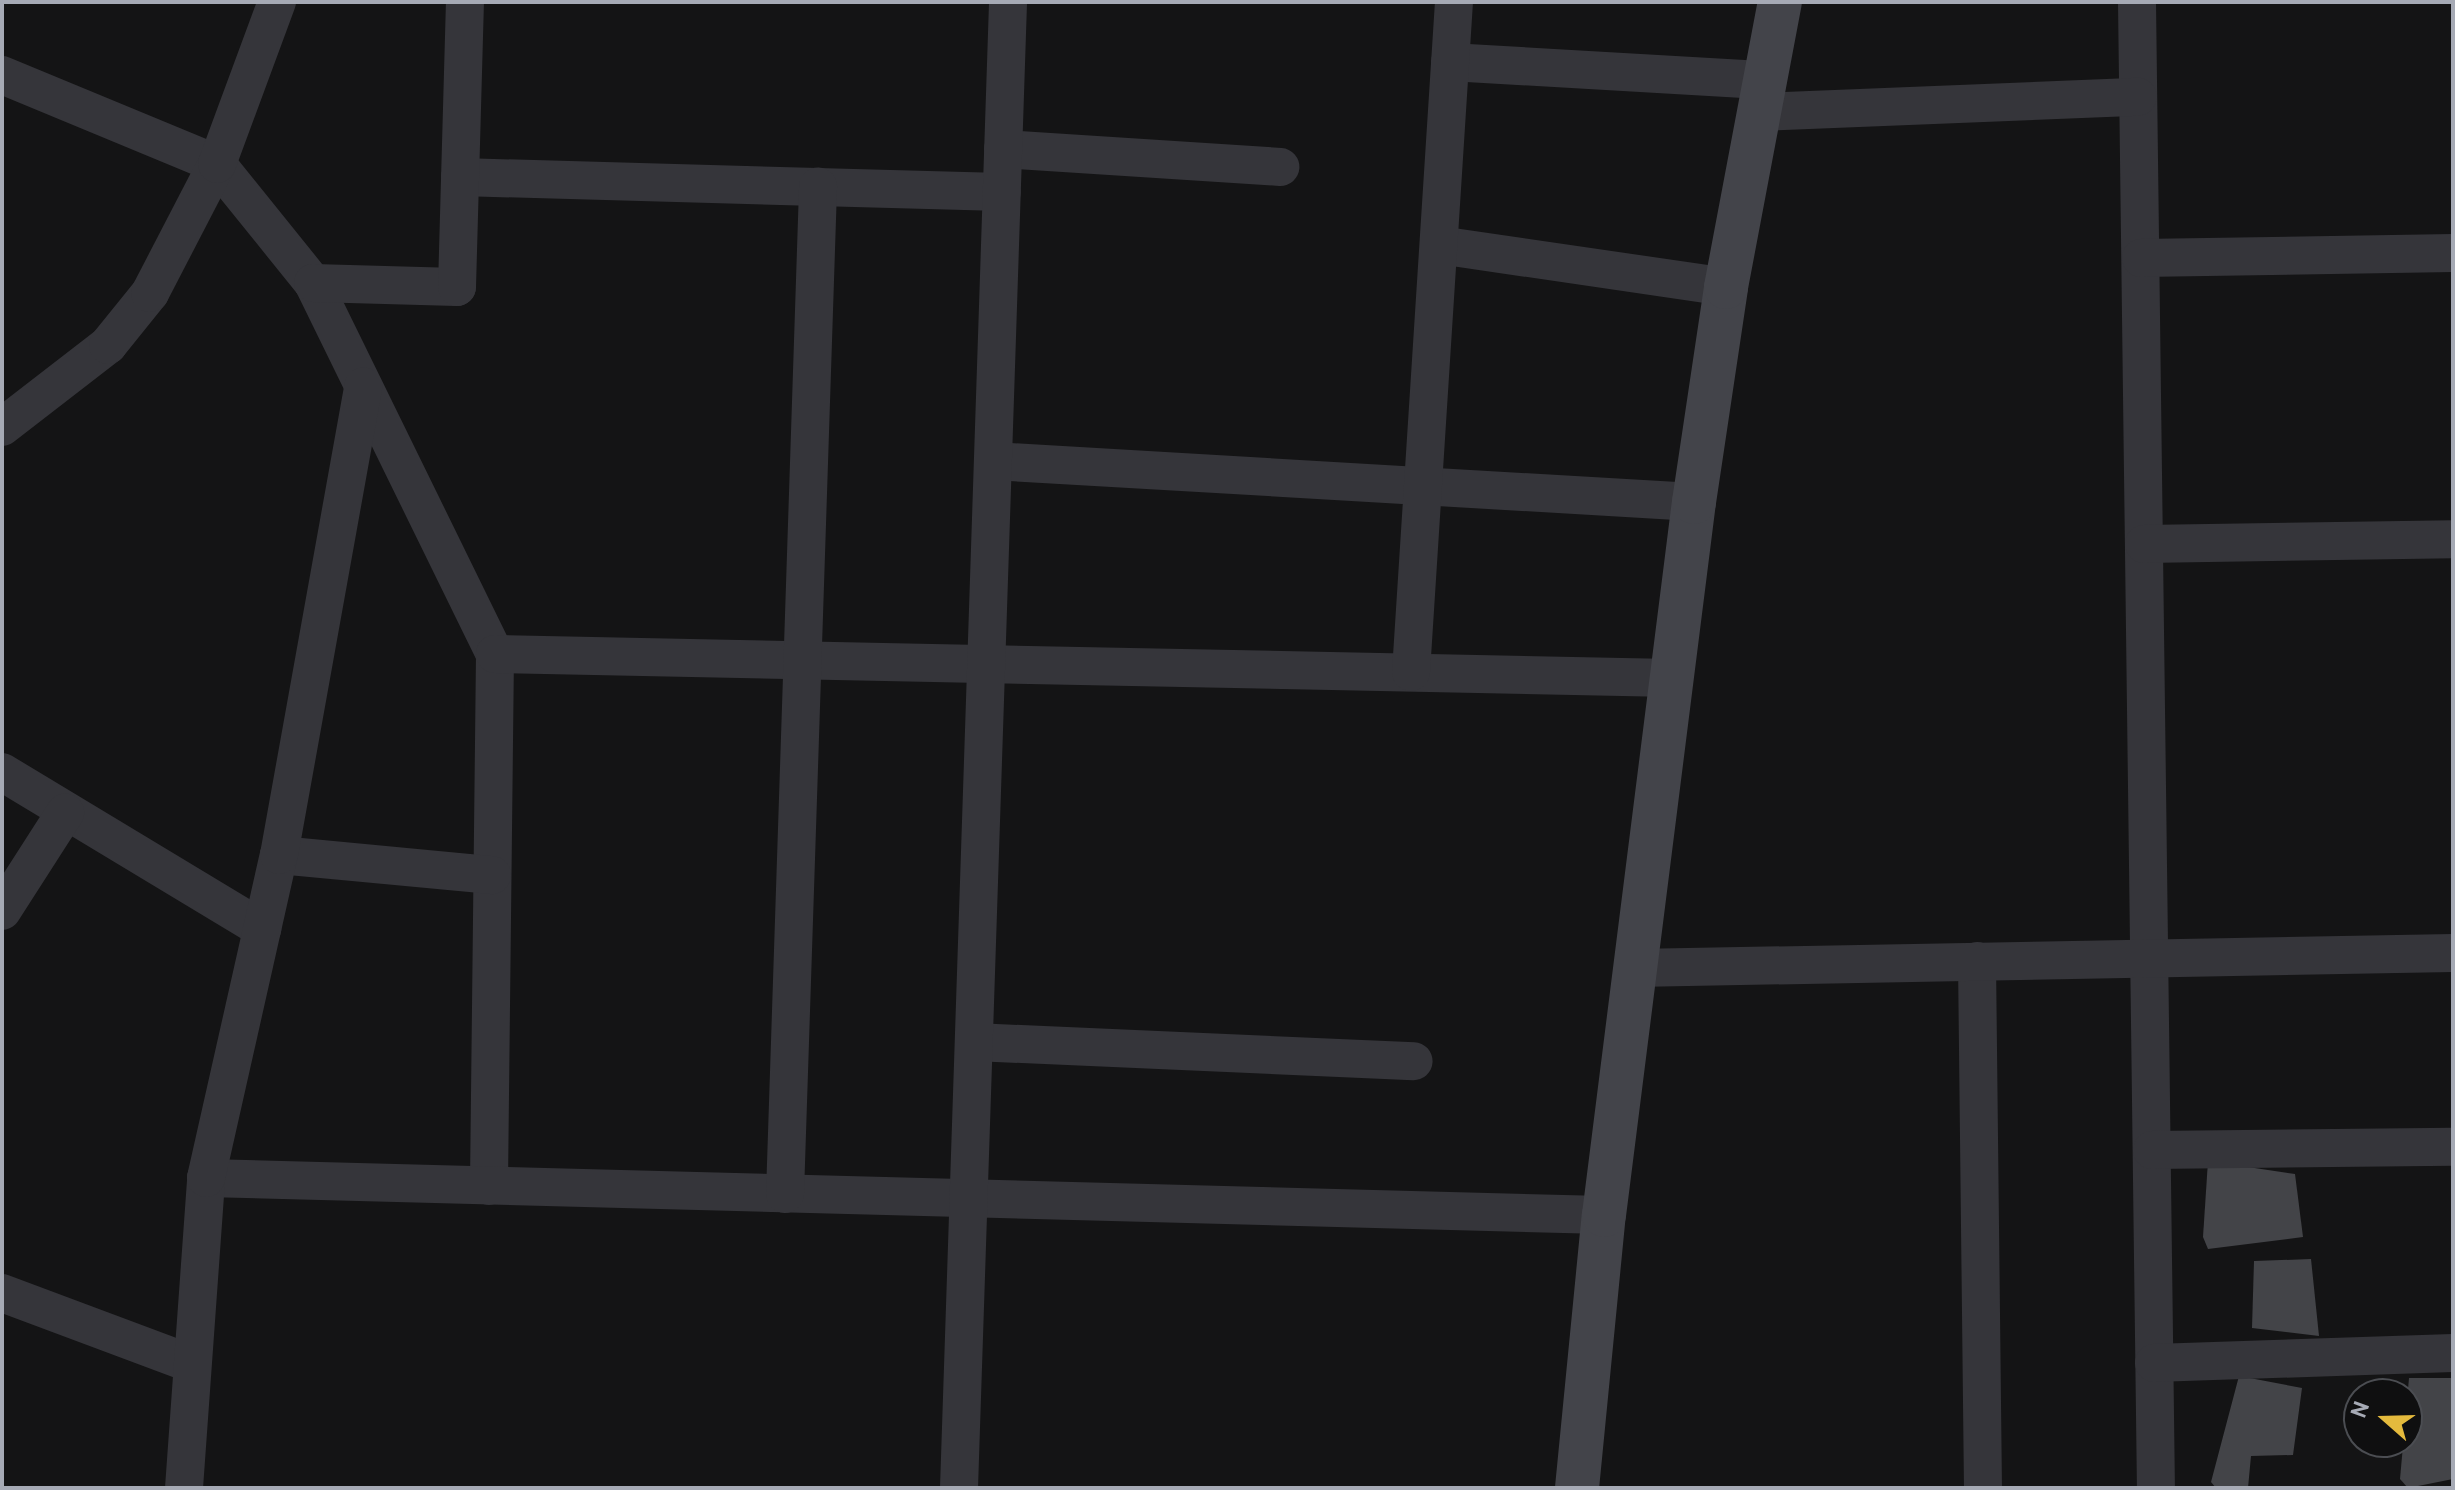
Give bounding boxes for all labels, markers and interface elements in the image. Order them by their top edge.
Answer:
north arrow [2343,1378,2423,1458]
text: N [2346,1398,2377,1422]

